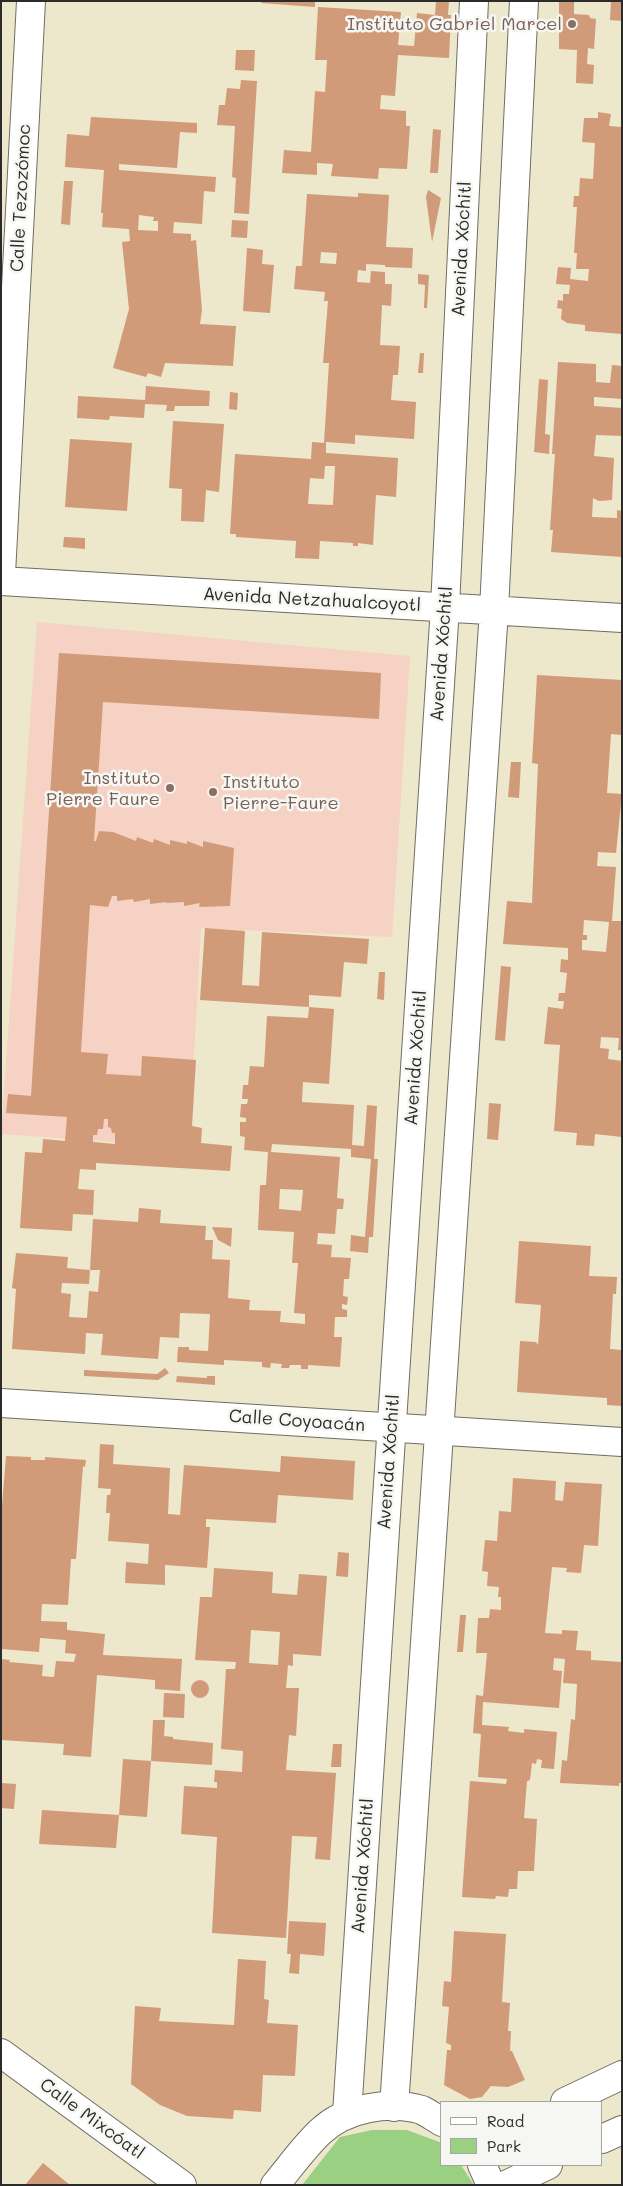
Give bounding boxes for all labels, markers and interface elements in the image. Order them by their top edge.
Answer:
place label: Instituto Gabriel Marcel [347,13,562,35]
marker: Instituto Gabriel Marcel [566,18,578,30]
street label: Calle Tezozómoc [6,123,36,273]
street label: Avenida Xóchitl [448,181,476,317]
street label: Avenida Netzahualcoyotl [202,584,422,616]
street label: Avenida Xóchitl [427,586,457,722]
place label: Instituto Pierre Faure [46,767,160,810]
place label: Instituto Pierre-Faure [223,771,339,814]
marker: Instituto Pierre Faure [164,782,176,794]
marker: Instituto Pierre-Faure [207,786,219,798]
street label: Avenida Xóchitl [401,990,431,1126]
street label: Avenida Xóchitl [374,1394,404,1530]
street label: Calle Coyoacán [228,1405,366,1437]
street label: Avenida Xóchitl [348,1798,378,1934]
street label: Calle Mixcóatl [36,2074,148,2164]
legend [440,2101,603,2166]
text: Road [487,2111,524,2131]
text: Park [487,2136,521,2156]

